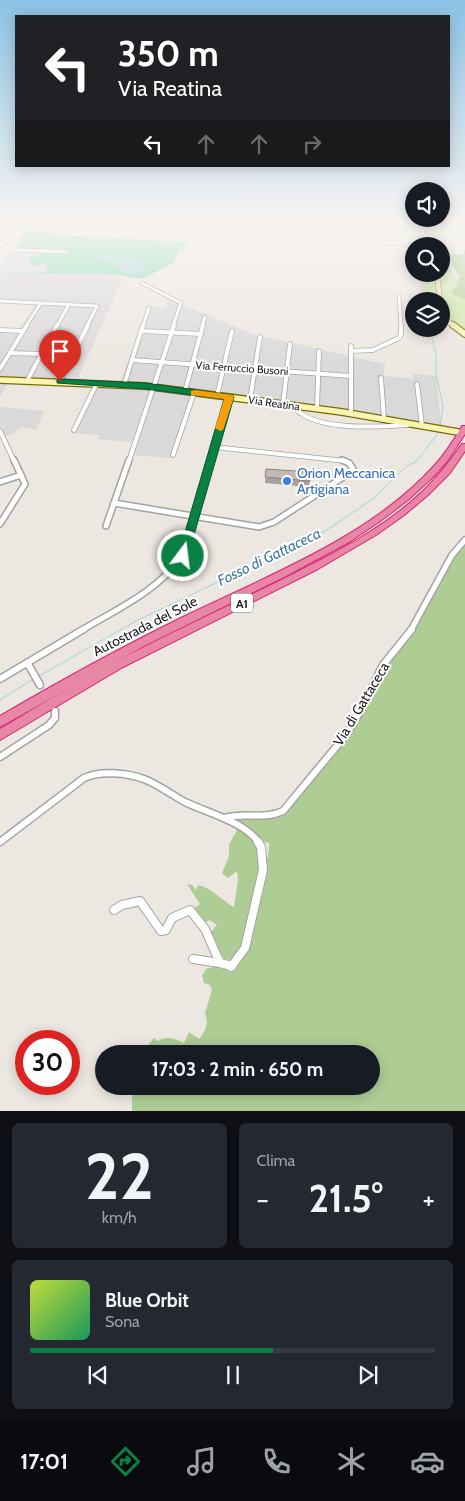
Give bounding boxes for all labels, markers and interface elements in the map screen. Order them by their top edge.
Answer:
text: 350 m [118,32,219,75]
icon: left [35,35,100,100]
text: Via Reatina [118,75,222,102]
icon: left [139,130,167,158]
icon: ahead [192,130,220,158]
icon: ahead [245,130,273,158]
icon: right [298,130,326,158]
map controls [405,182,450,337]
button: sound [405,182,450,227]
button: search [405,237,450,282]
button: layers [405,292,450,337]
pin [39,330,81,381]
icon: arrive [46,337,74,365]
street label: Via Ferruccio Busoni [195,358,289,378]
street label: Via Reatina [247,392,301,414]
place label: Orion Meccanica Artigiana [297,464,396,498]
marker: Orion Meccanica Artigiana [281,475,293,487]
water label: Fosso di Gattaceca [214,524,324,590]
position arrow [156,529,208,581]
street label: Autostrada del Sole [90,592,200,660]
road number: A1 [231,594,253,612]
street label: Via di Gattaceca [329,659,393,749]
speed limit sign: 30 [15,1030,80,1095]
text: 17:03 · 2 min · 650 m [152,1058,323,1081]
text: 22 [85,1136,154,1215]
text: Clima [257,1151,295,1170]
text: 21.5° [309,1175,383,1222]
text: − [257,1182,269,1216]
text: + [423,1182,435,1216]
text: km/h [102,1208,137,1227]
text: Blue Orbit [105,1289,189,1312]
text: Sona [105,1312,140,1331]
icon: previous [84,1361,112,1389]
icon: pause [219,1361,247,1389]
icon: next [354,1361,382,1389]
icon: directions [108,1444,143,1479]
icon: music [184,1444,219,1479]
icon: phone [259,1444,294,1479]
icon: climate [334,1444,369,1479]
icon: car [410,1444,445,1479]
text: 17:01 [20,1448,68,1475]

